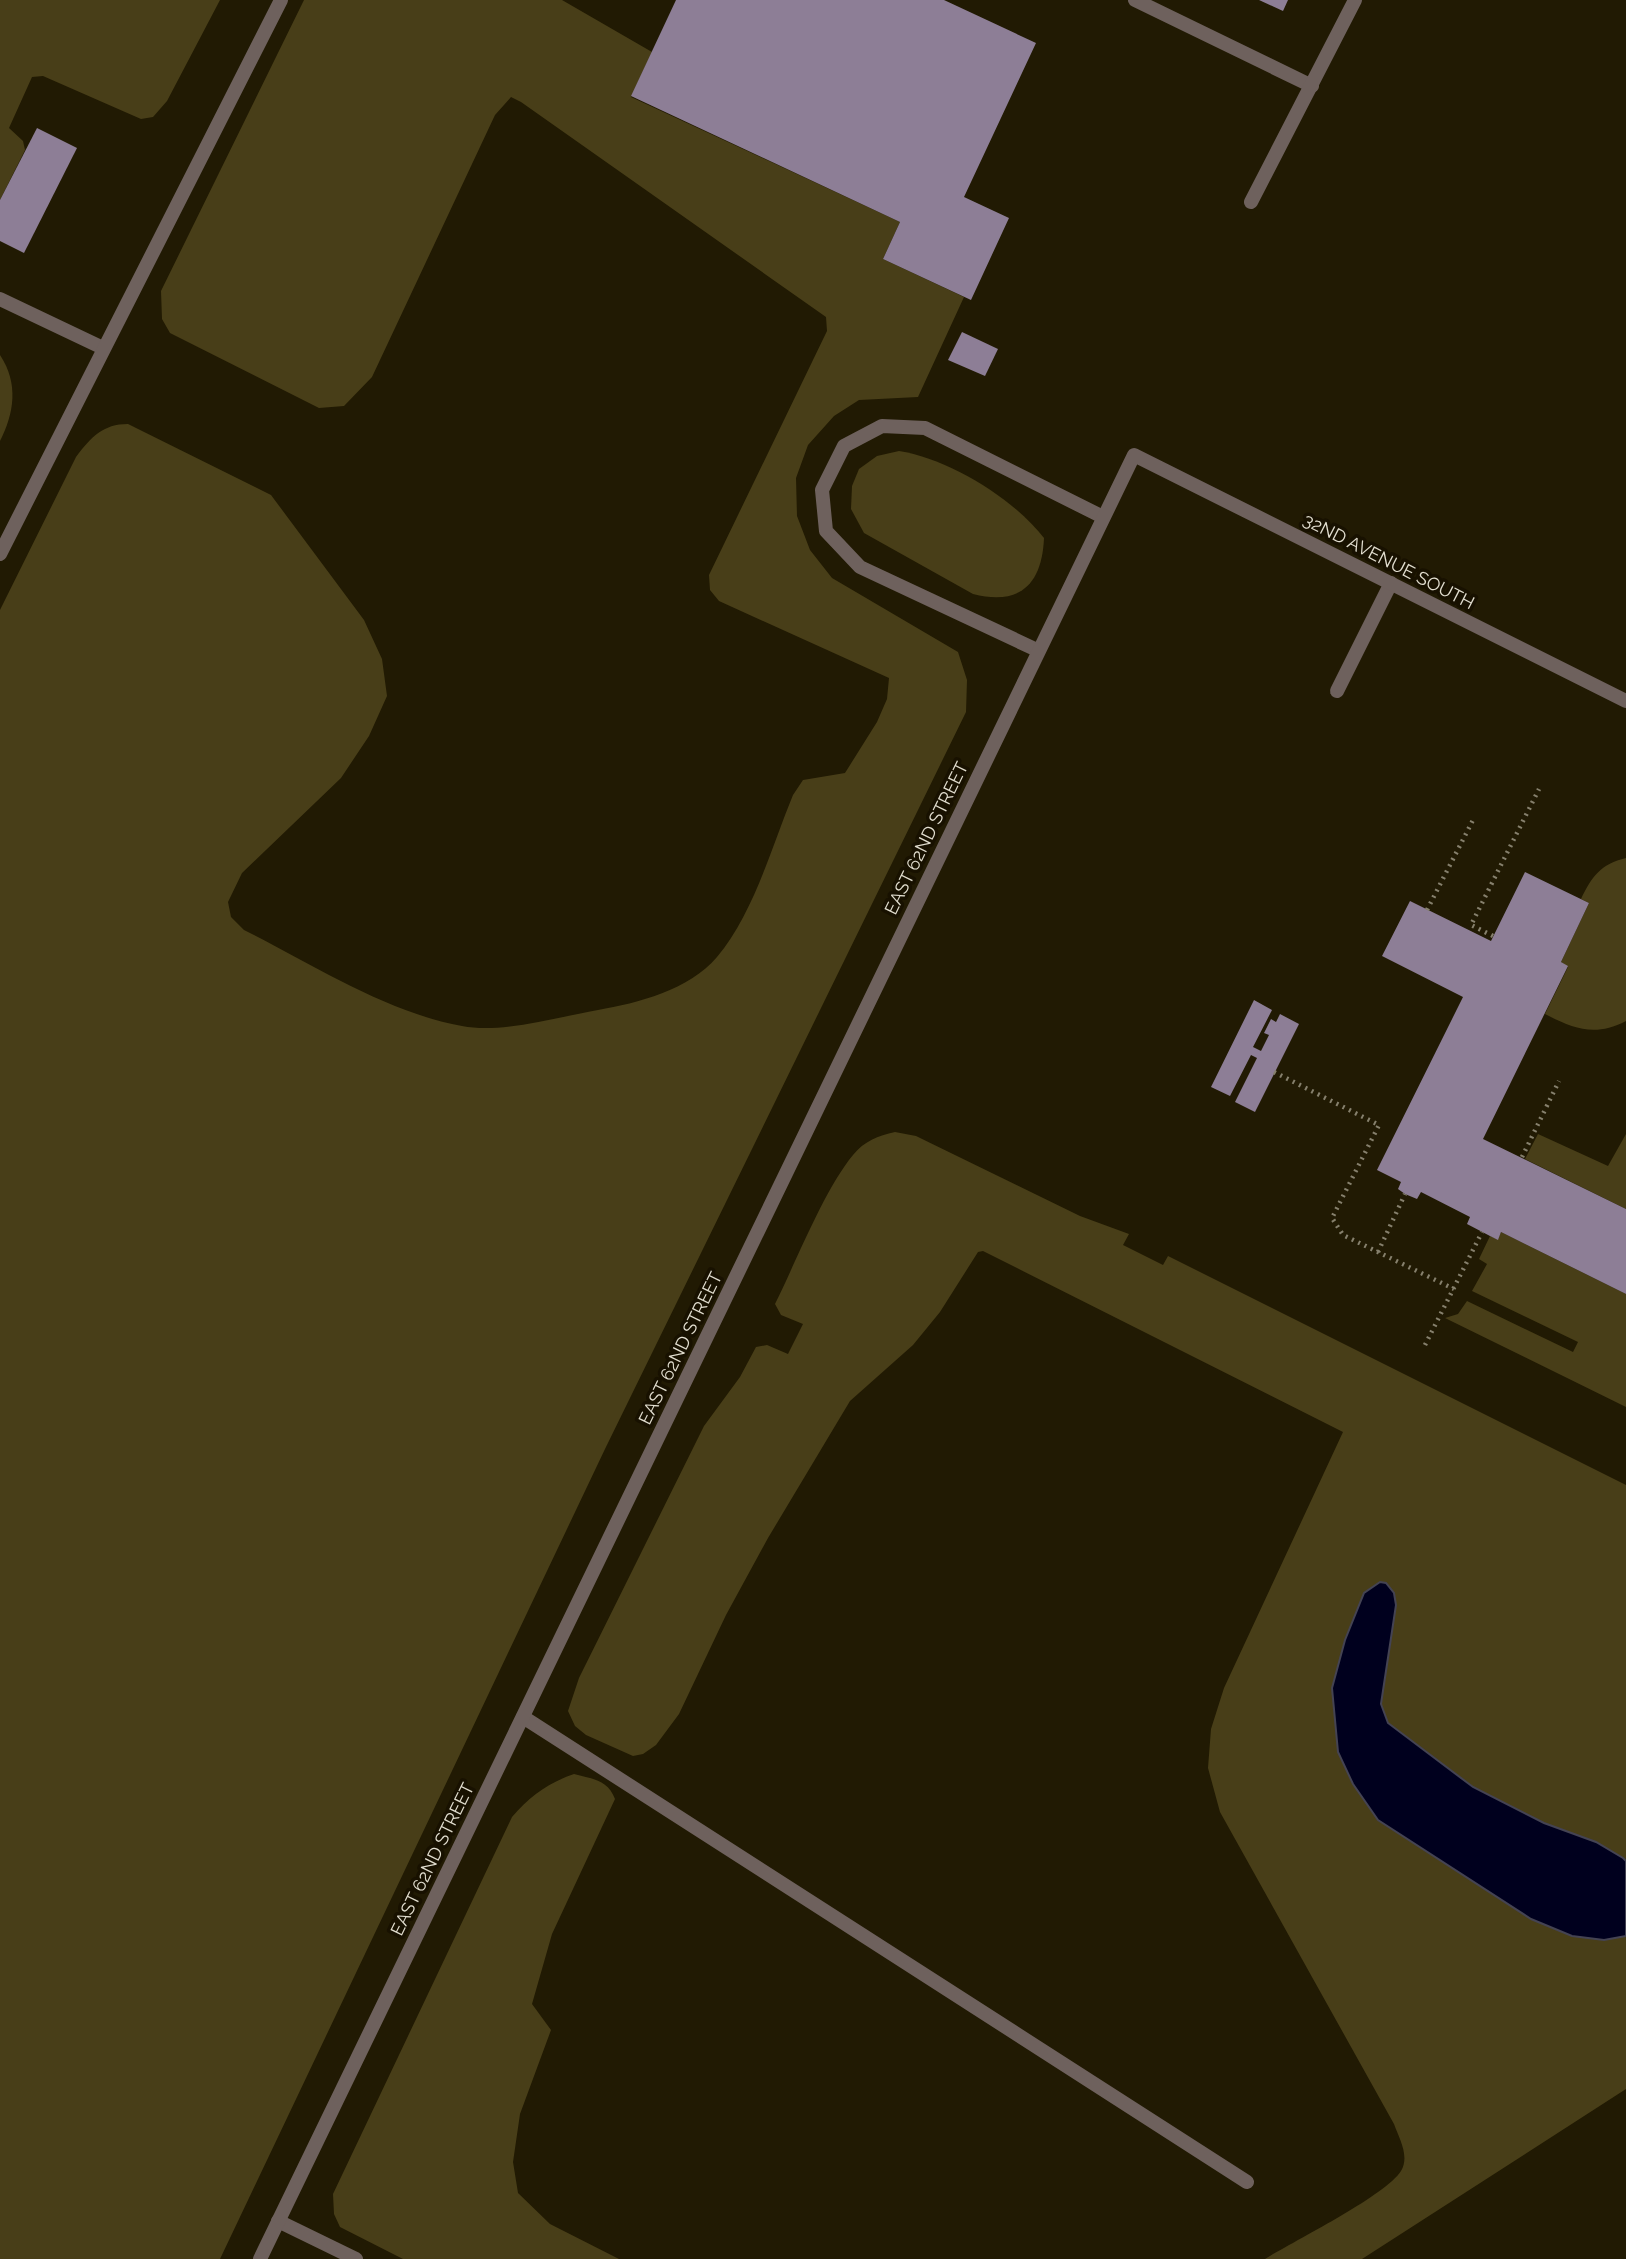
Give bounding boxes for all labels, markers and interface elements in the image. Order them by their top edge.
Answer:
street label: 32ND AVENUE SOUTH [1300,509,1478,613]
street label: EAST 62ND STREET [880,758,972,918]
street label: EAST 62ND STREET [634,1268,726,1428]
street label: EAST 62ND STREET [386,1779,478,1939]

